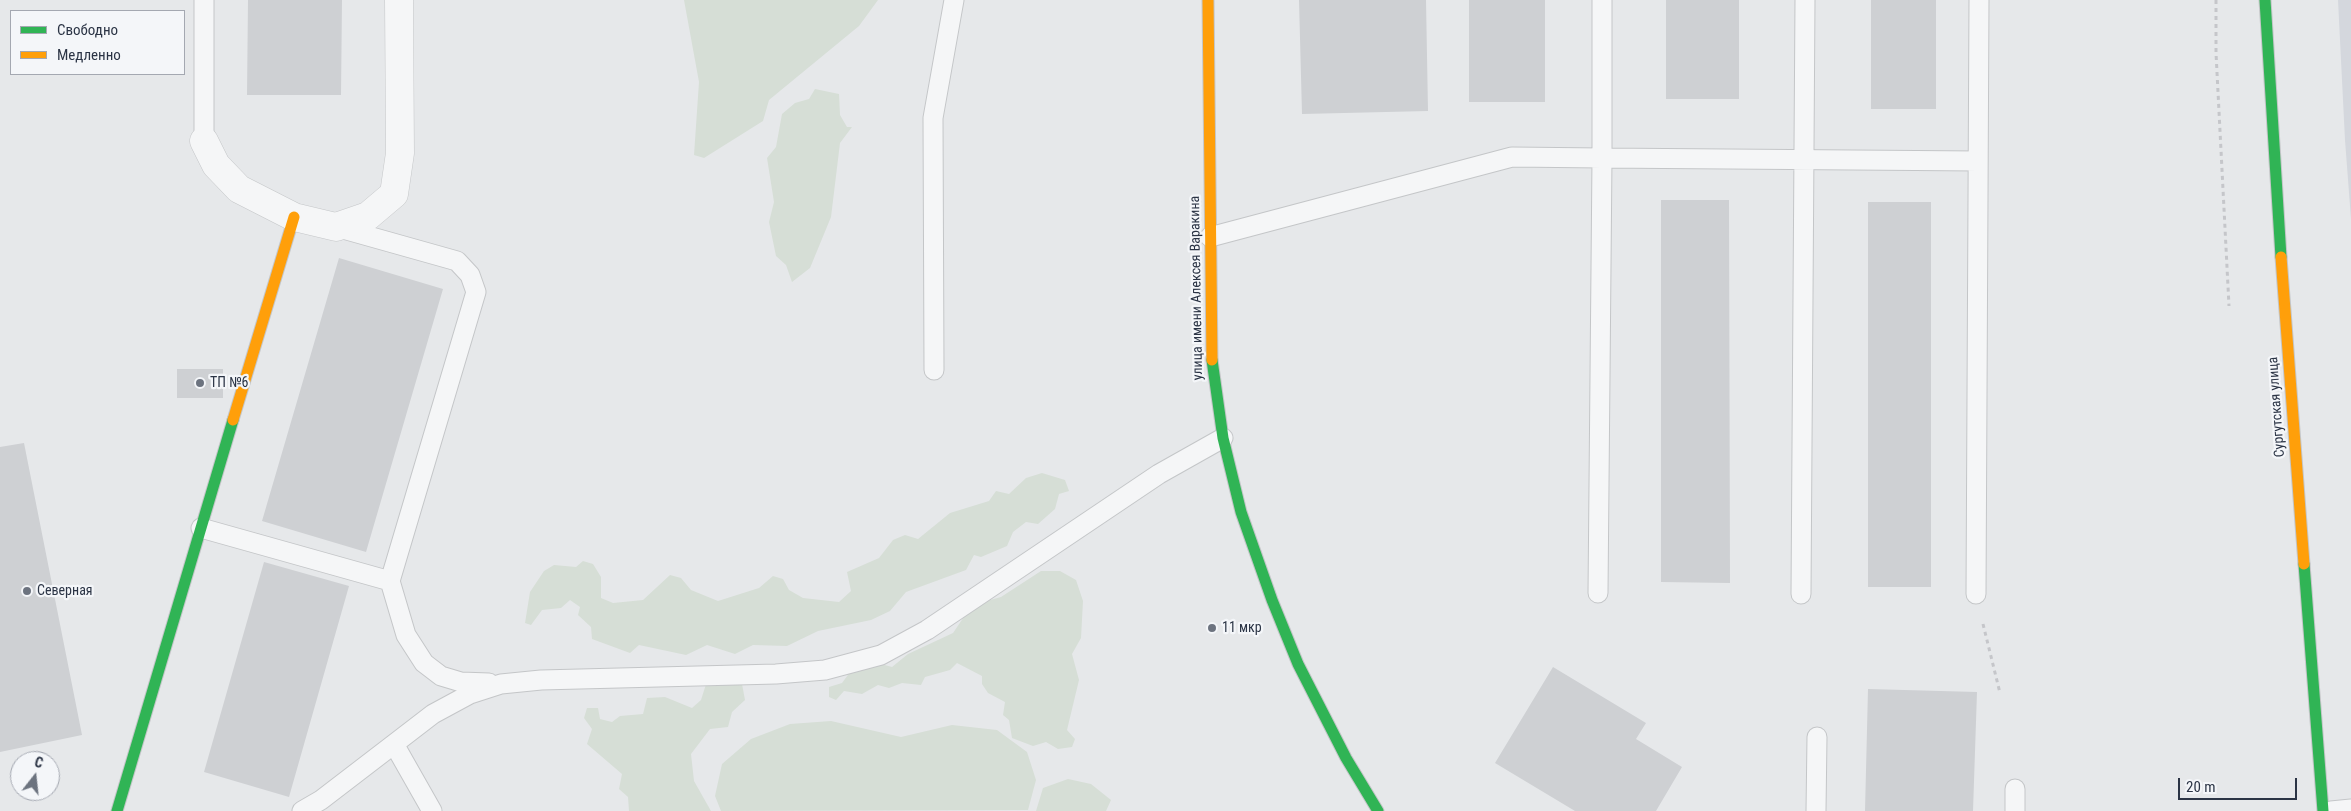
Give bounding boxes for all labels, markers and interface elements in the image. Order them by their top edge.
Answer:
legend [10,10,185,75]
text: Свободно [57,21,118,39]
text: Медленно [57,46,121,64]
street label: улица имени Алексея Варакина [1187,196,1207,380]
street label: Сургутская улица [2265,356,2289,458]
place label: ТП №6 [210,375,249,391]
marker: ТП №6 [194,377,206,389]
place label: Северная [37,583,93,599]
marker: Северная [21,585,33,597]
place label: 11 мкр [1222,620,1262,636]
marker: 11 мкр [1206,622,1218,634]
north arrow [10,751,60,801]
text: С [33,754,45,771]
scale bar [2181,768,2300,800]
text: 20 m [2186,778,2216,796]

